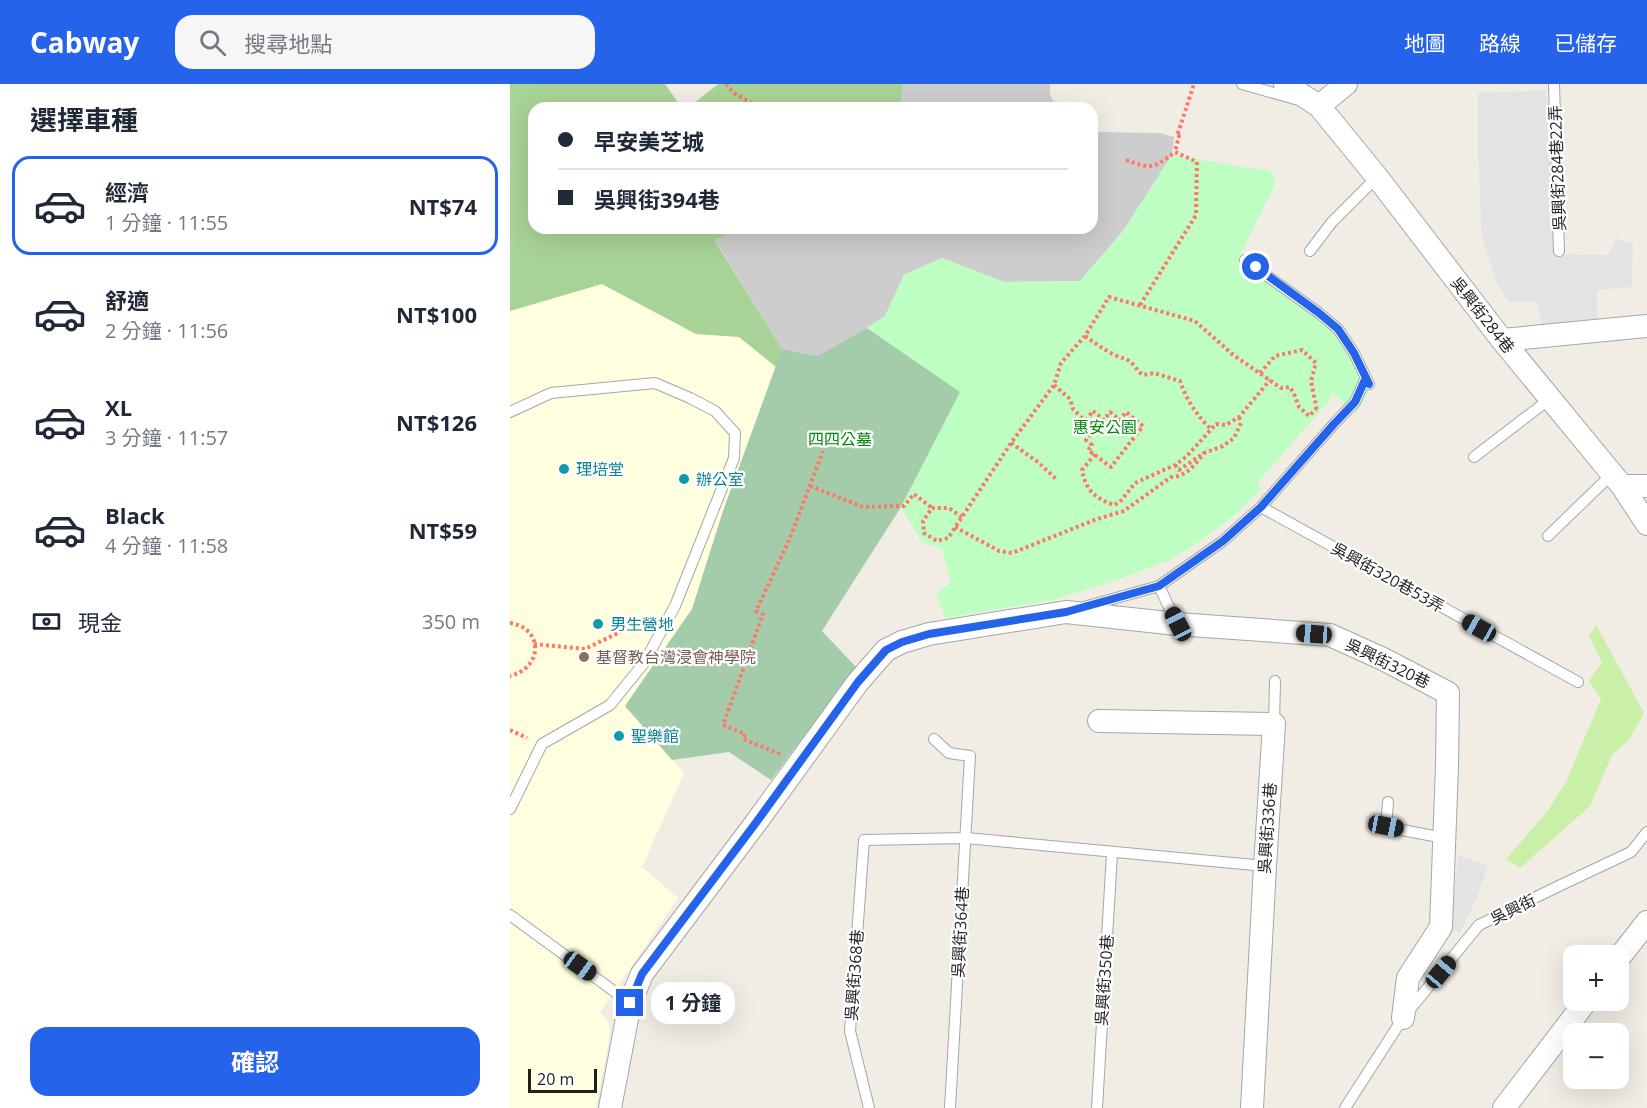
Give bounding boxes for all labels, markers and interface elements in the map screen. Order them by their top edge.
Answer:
search box [175,15,595,69]
text: Cabway [30,23,139,61]
icon: search [196,26,229,59]
text: 搜尋地點 [244,28,332,58]
text: 地圖 [1404,29,1446,57]
text: 路線 [1479,29,1521,57]
text: 已儲存 [1554,29,1617,57]
text: 選擇車種 [30,101,138,138]
street label: 吳興街284巷22弄 [1544,105,1570,231]
text: 早安美芝城 [594,126,704,156]
text: 經濟 [105,177,149,207]
icon: car [33,179,87,233]
text: 吳興街394巷 [594,184,720,214]
text: NT$74 [409,191,477,221]
text: 1 分鐘 · 11:55 [105,209,228,236]
route start [1242,253,1269,280]
street label: 吳興街284巷 [1446,272,1520,358]
text: 舒適 [105,285,149,315]
icon: car [33,287,87,341]
text: NT$100 [396,299,477,329]
text: 2 分鐘 · 11:56 [105,317,228,344]
text: XL [105,392,132,422]
icon: car [33,395,87,449]
text: NT$126 [396,407,477,437]
park label: 惠安公園 [1073,416,1137,438]
text: 3 分鐘 · 11:57 [105,424,228,451]
park label: 四四公墓 [808,428,872,450]
place label: 理培堂 [576,458,624,480]
marker: 理培堂 [557,462,571,476]
place label: 辦公室 [696,468,744,490]
marker: 辦公室 [677,472,691,486]
text: Black [105,500,165,530]
icon: car [33,503,87,557]
text: NT$59 [409,515,477,545]
text: 4 分鐘 · 11:58 [105,532,228,559]
street label: 吳興街320巷53弄 [1328,537,1448,617]
car [1162,604,1194,644]
icon: cash [30,605,63,638]
text: 現金 [78,607,122,637]
text: 350 m [422,608,480,635]
car [1459,611,1499,645]
place label: 男生營地 [610,613,674,635]
marker: 男生營地 [591,617,605,631]
car [1295,624,1333,644]
street label: 吳興街320巷 [1342,633,1434,693]
place label: 基督教台灣浸會神學院 [596,646,756,668]
marker: 基督教台灣浸會神學院 [577,650,591,664]
place label: 聖樂館 [631,725,679,747]
marker: 聖樂館 [612,729,626,743]
street label: 吳興街336巷 [1253,782,1281,874]
car [1367,814,1405,838]
street label: 吳興街364巷 [947,886,973,978]
street label: 吳興街 [1487,889,1539,929]
street label: 吳興街368巷 [840,929,868,1021]
street label: 吳興街350巷 [1090,934,1118,1026]
map controls [1563,945,1629,1089]
button: + [1563,945,1629,1011]
car [560,948,600,984]
car [1423,952,1459,992]
callout: 1 分鐘 [651,982,735,1024]
route end [616,989,643,1016]
text: 1 分鐘 [665,989,721,1016]
button: − [1563,1023,1629,1089]
button: 確認 [30,1027,480,1096]
scale bar [528,1066,597,1094]
text: 20 m [537,1068,574,1090]

